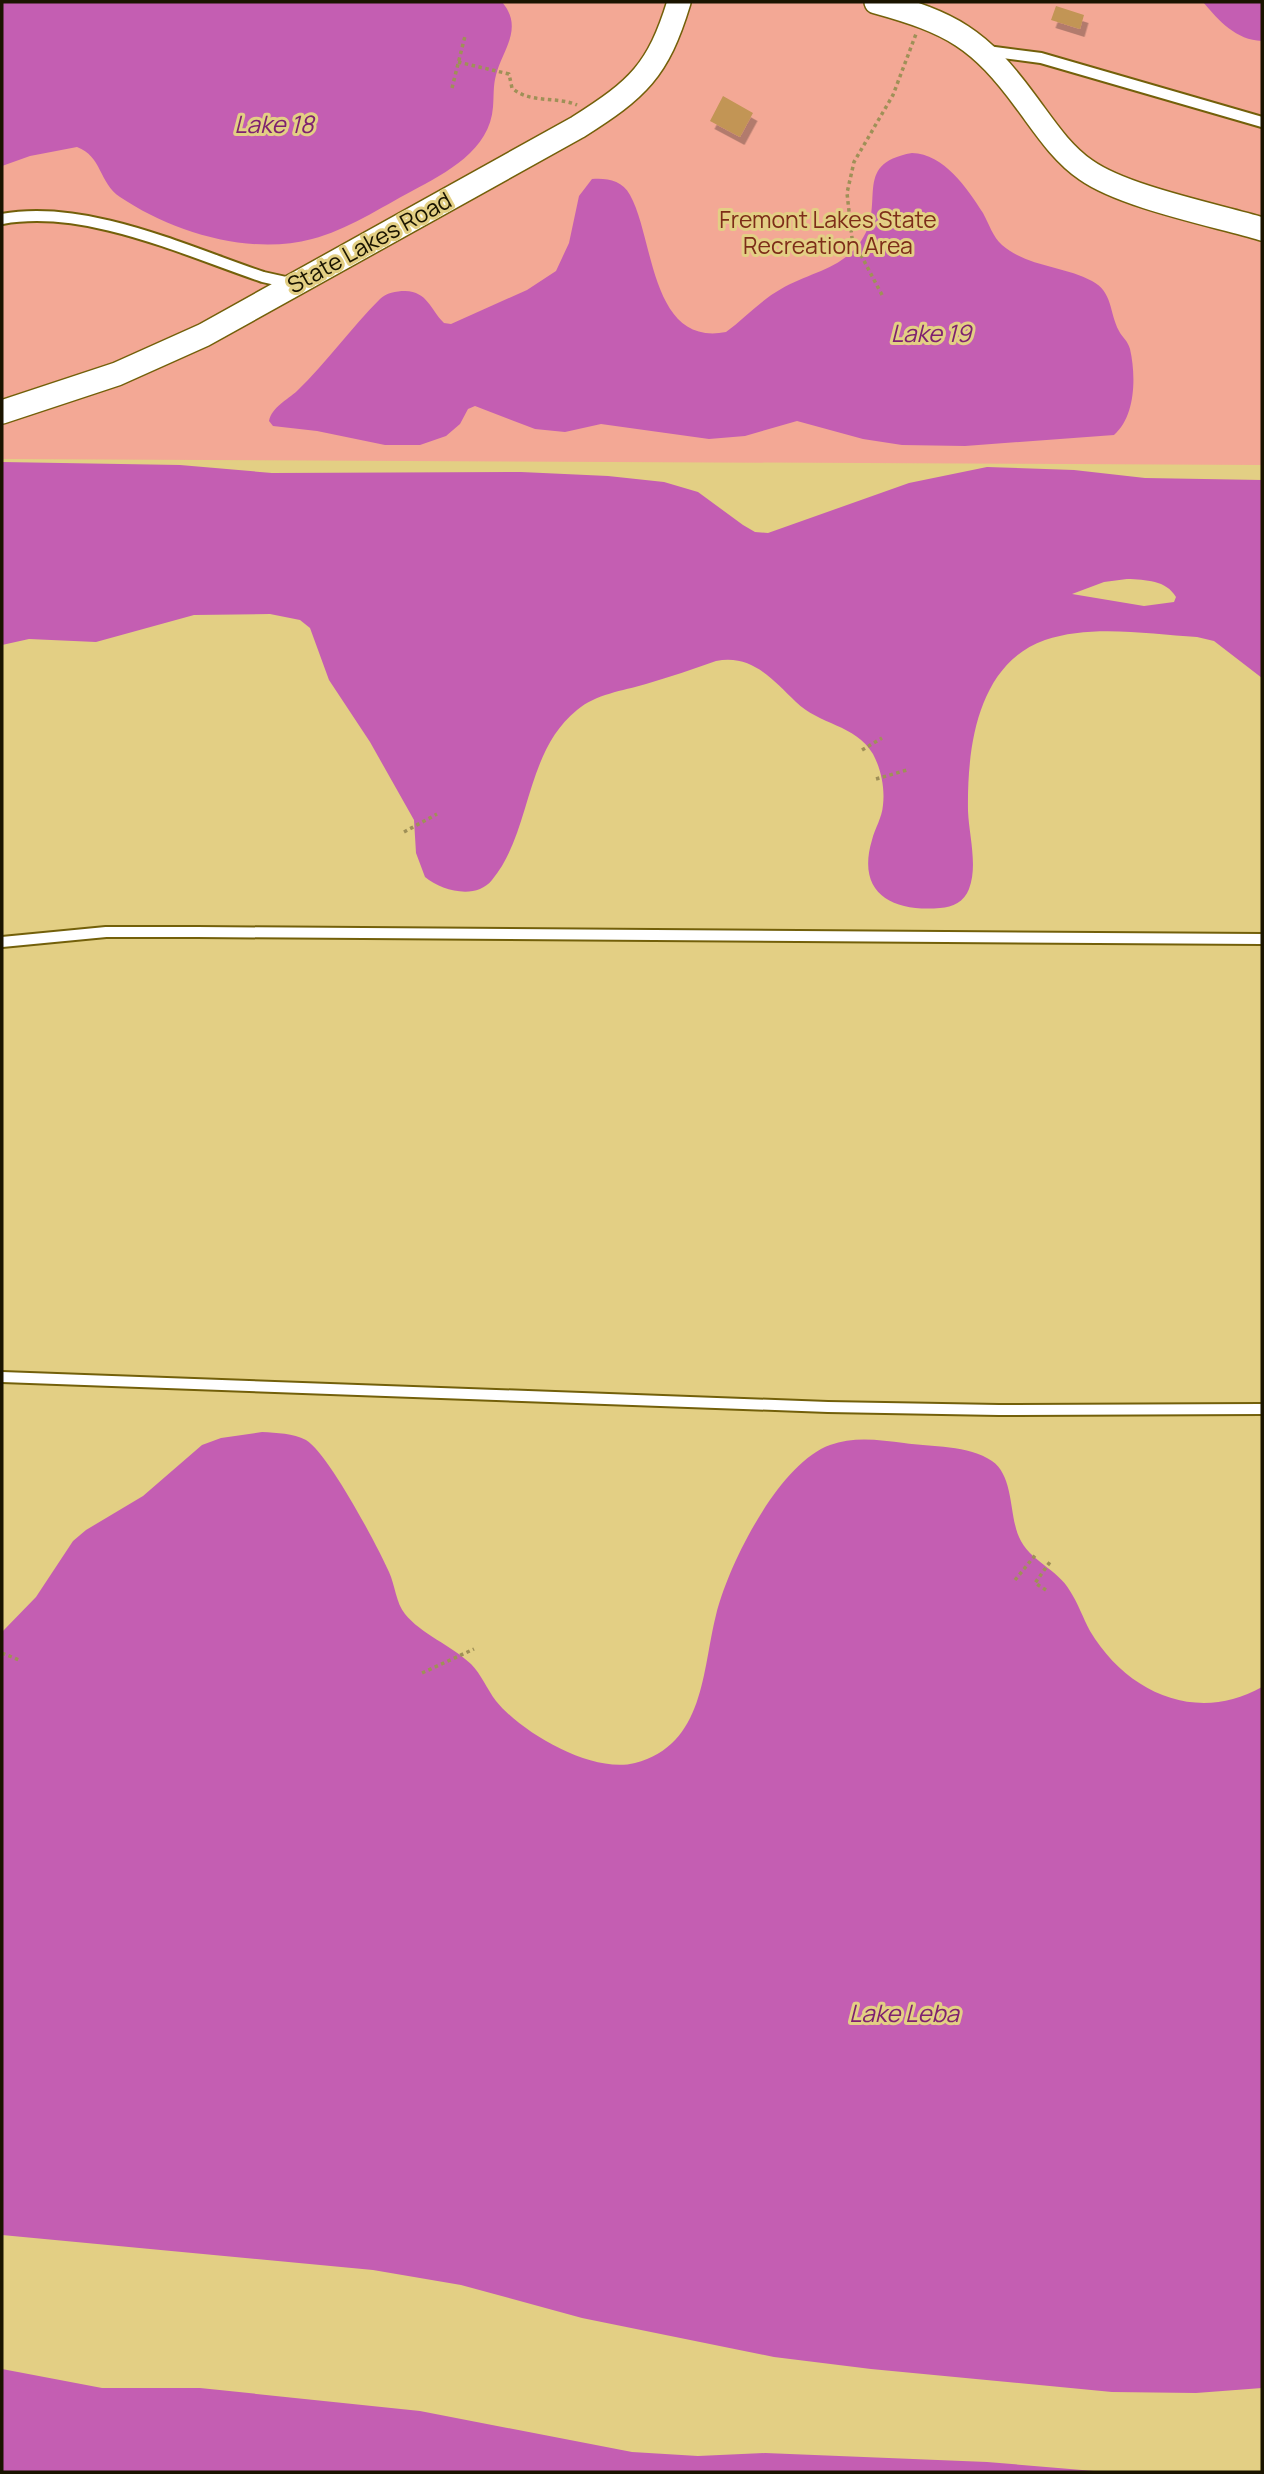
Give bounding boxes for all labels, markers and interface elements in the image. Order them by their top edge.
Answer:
water label: Lake 18 [234,107,316,140]
street label: State Lakes Road [281,184,457,300]
park label: Fremont Lakes State Recreation Area [719,203,937,261]
water label: Lake 19 [891,316,973,349]
water label: Lake Leba [849,1996,961,2029]

